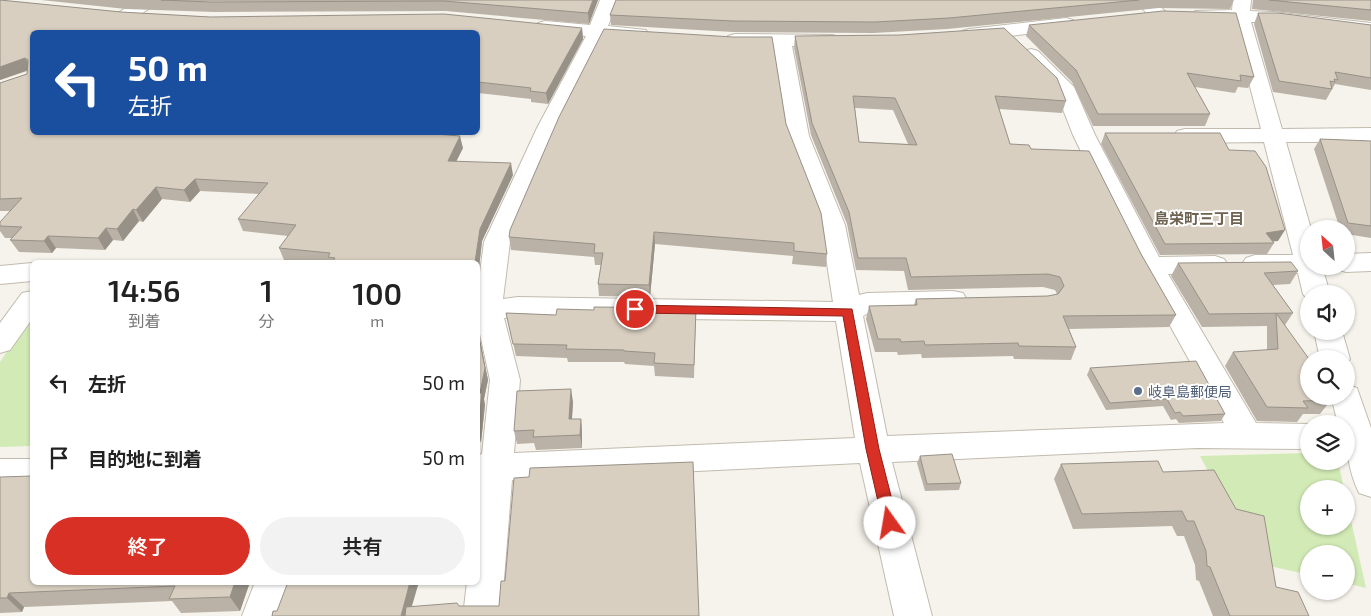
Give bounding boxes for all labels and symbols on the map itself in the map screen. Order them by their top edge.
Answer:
district label: 島栄町三丁目 [1154,209,1244,227]
north arrow [1300,220,1355,275]
pin [614,288,656,330]
place label: 岐阜島郵便局 [1148,383,1232,400]
marker: 岐阜島郵便局 [1132,385,1144,397]
position arrow [863,496,915,548]

